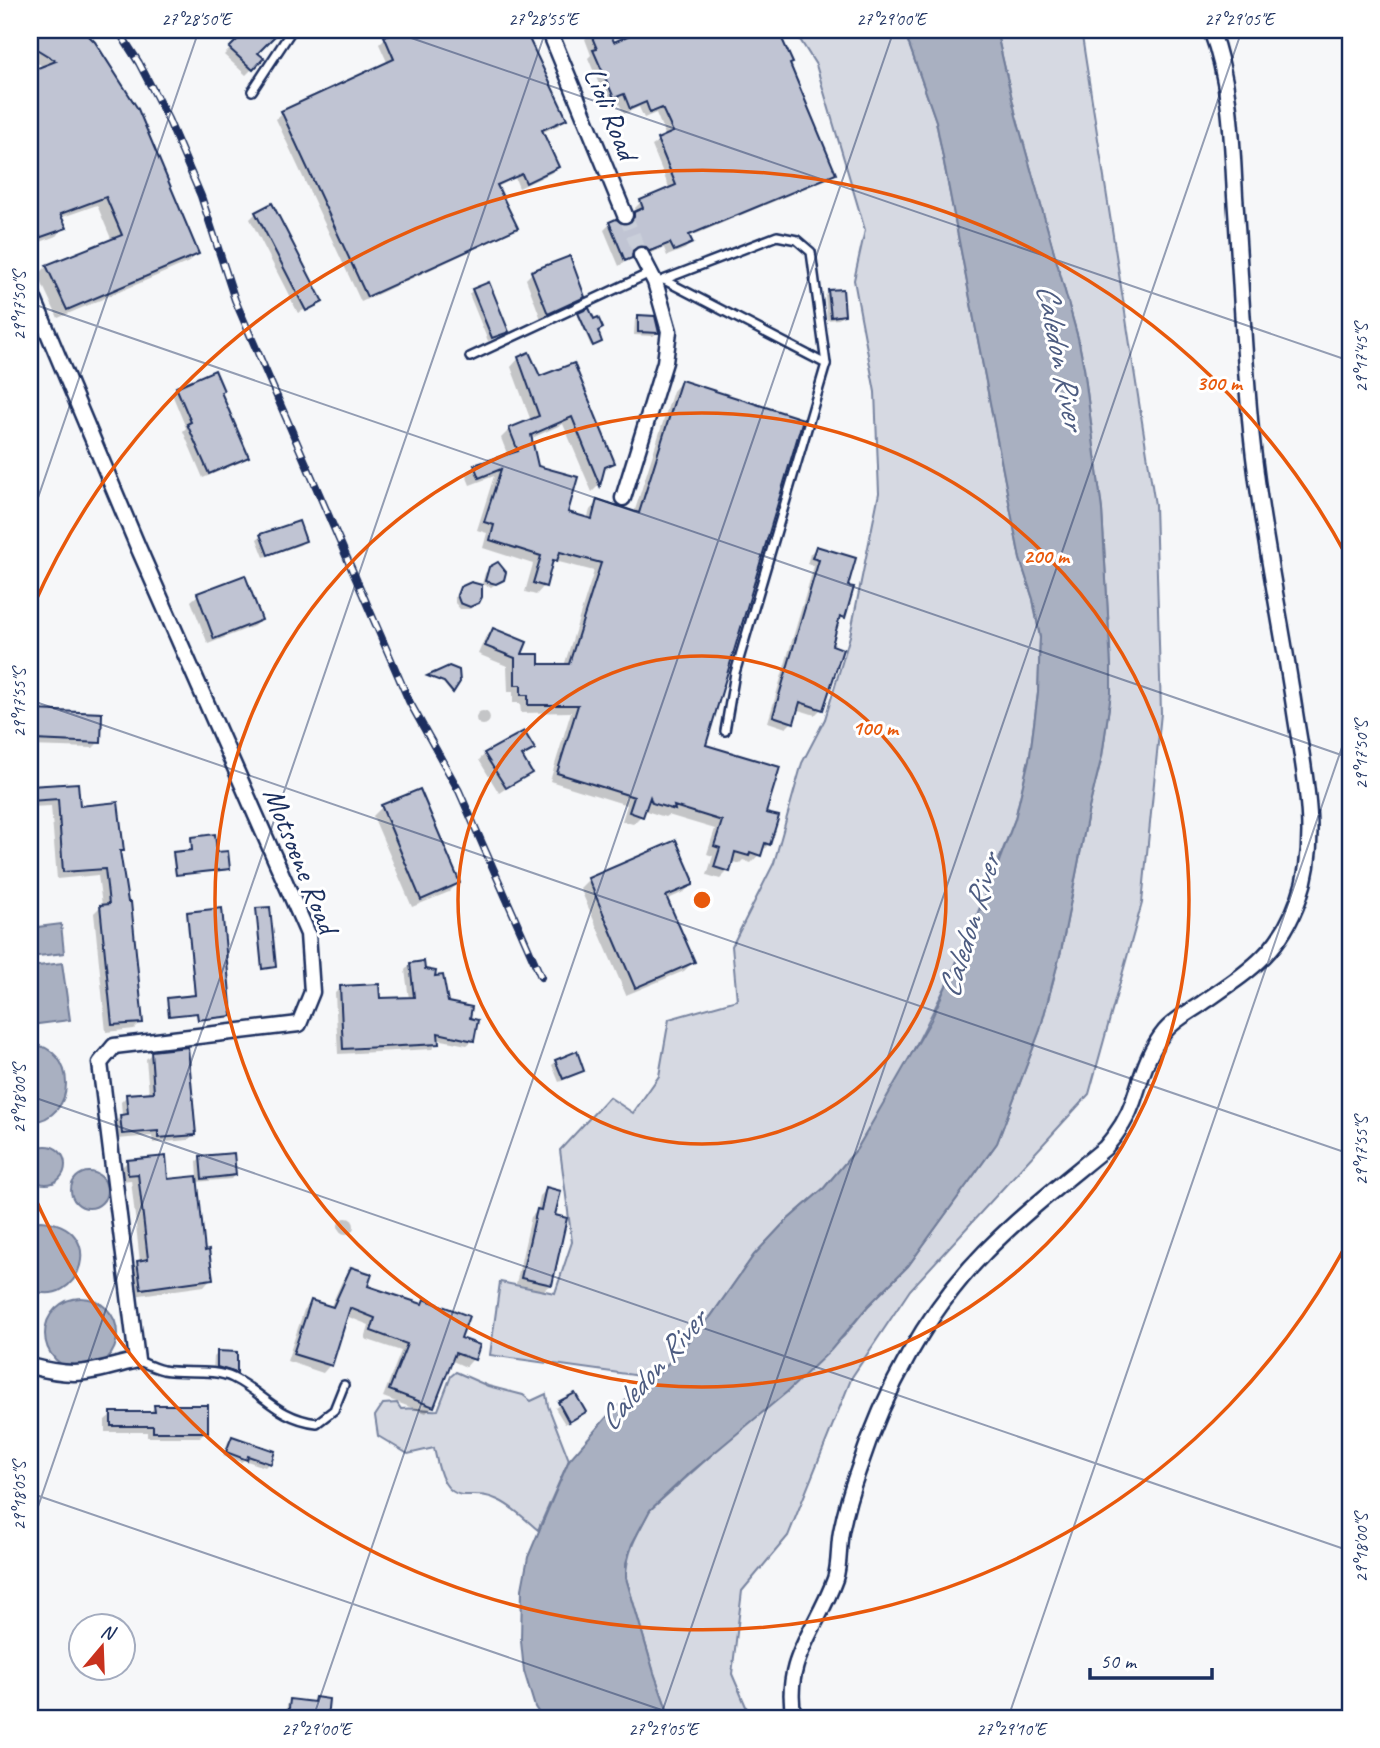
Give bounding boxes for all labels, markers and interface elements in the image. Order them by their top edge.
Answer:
text: 27°28'50"E [161,8,233,30]
text: 27°28'55"E [508,8,580,30]
text: 27°29'00"E [856,8,928,30]
text: 27°29'05"E [1204,8,1276,30]
street label: Lioli Road [575,61,648,169]
text: 29°17'50"S [8,268,30,340]
water label: Caledon River [1027,280,1096,436]
text: 29°17'45"S [1350,320,1372,392]
text: 300 m [1196,370,1244,396]
text: 200 m [1023,543,1071,569]
text: 29°17'55"S [8,665,30,737]
text: 100 m [852,715,900,741]
text: 29°17'50"S [1350,717,1372,789]
street label: Motsoene Road [255,782,349,942]
water label: Caledon River [928,845,1011,1002]
centre of rings [690,888,714,912]
text: 29°18'00"S [8,1061,30,1133]
text: 29°17'55"S [1350,1113,1372,1185]
water label: Caledon River [588,1298,719,1439]
text: 29°18'05"S [8,1458,30,1530]
text: 29°18'00"S [1350,1510,1372,1582]
north arrow [66,1612,136,1682]
text: N [98,1619,120,1646]
scale bar [1090,1636,1212,1680]
text: 50 m [1100,1648,1138,1674]
text: 27°29'00"E [281,1718,353,1740]
text: 27°29'05"E [628,1718,700,1740]
text: 27°29'10"E [976,1718,1048,1740]

